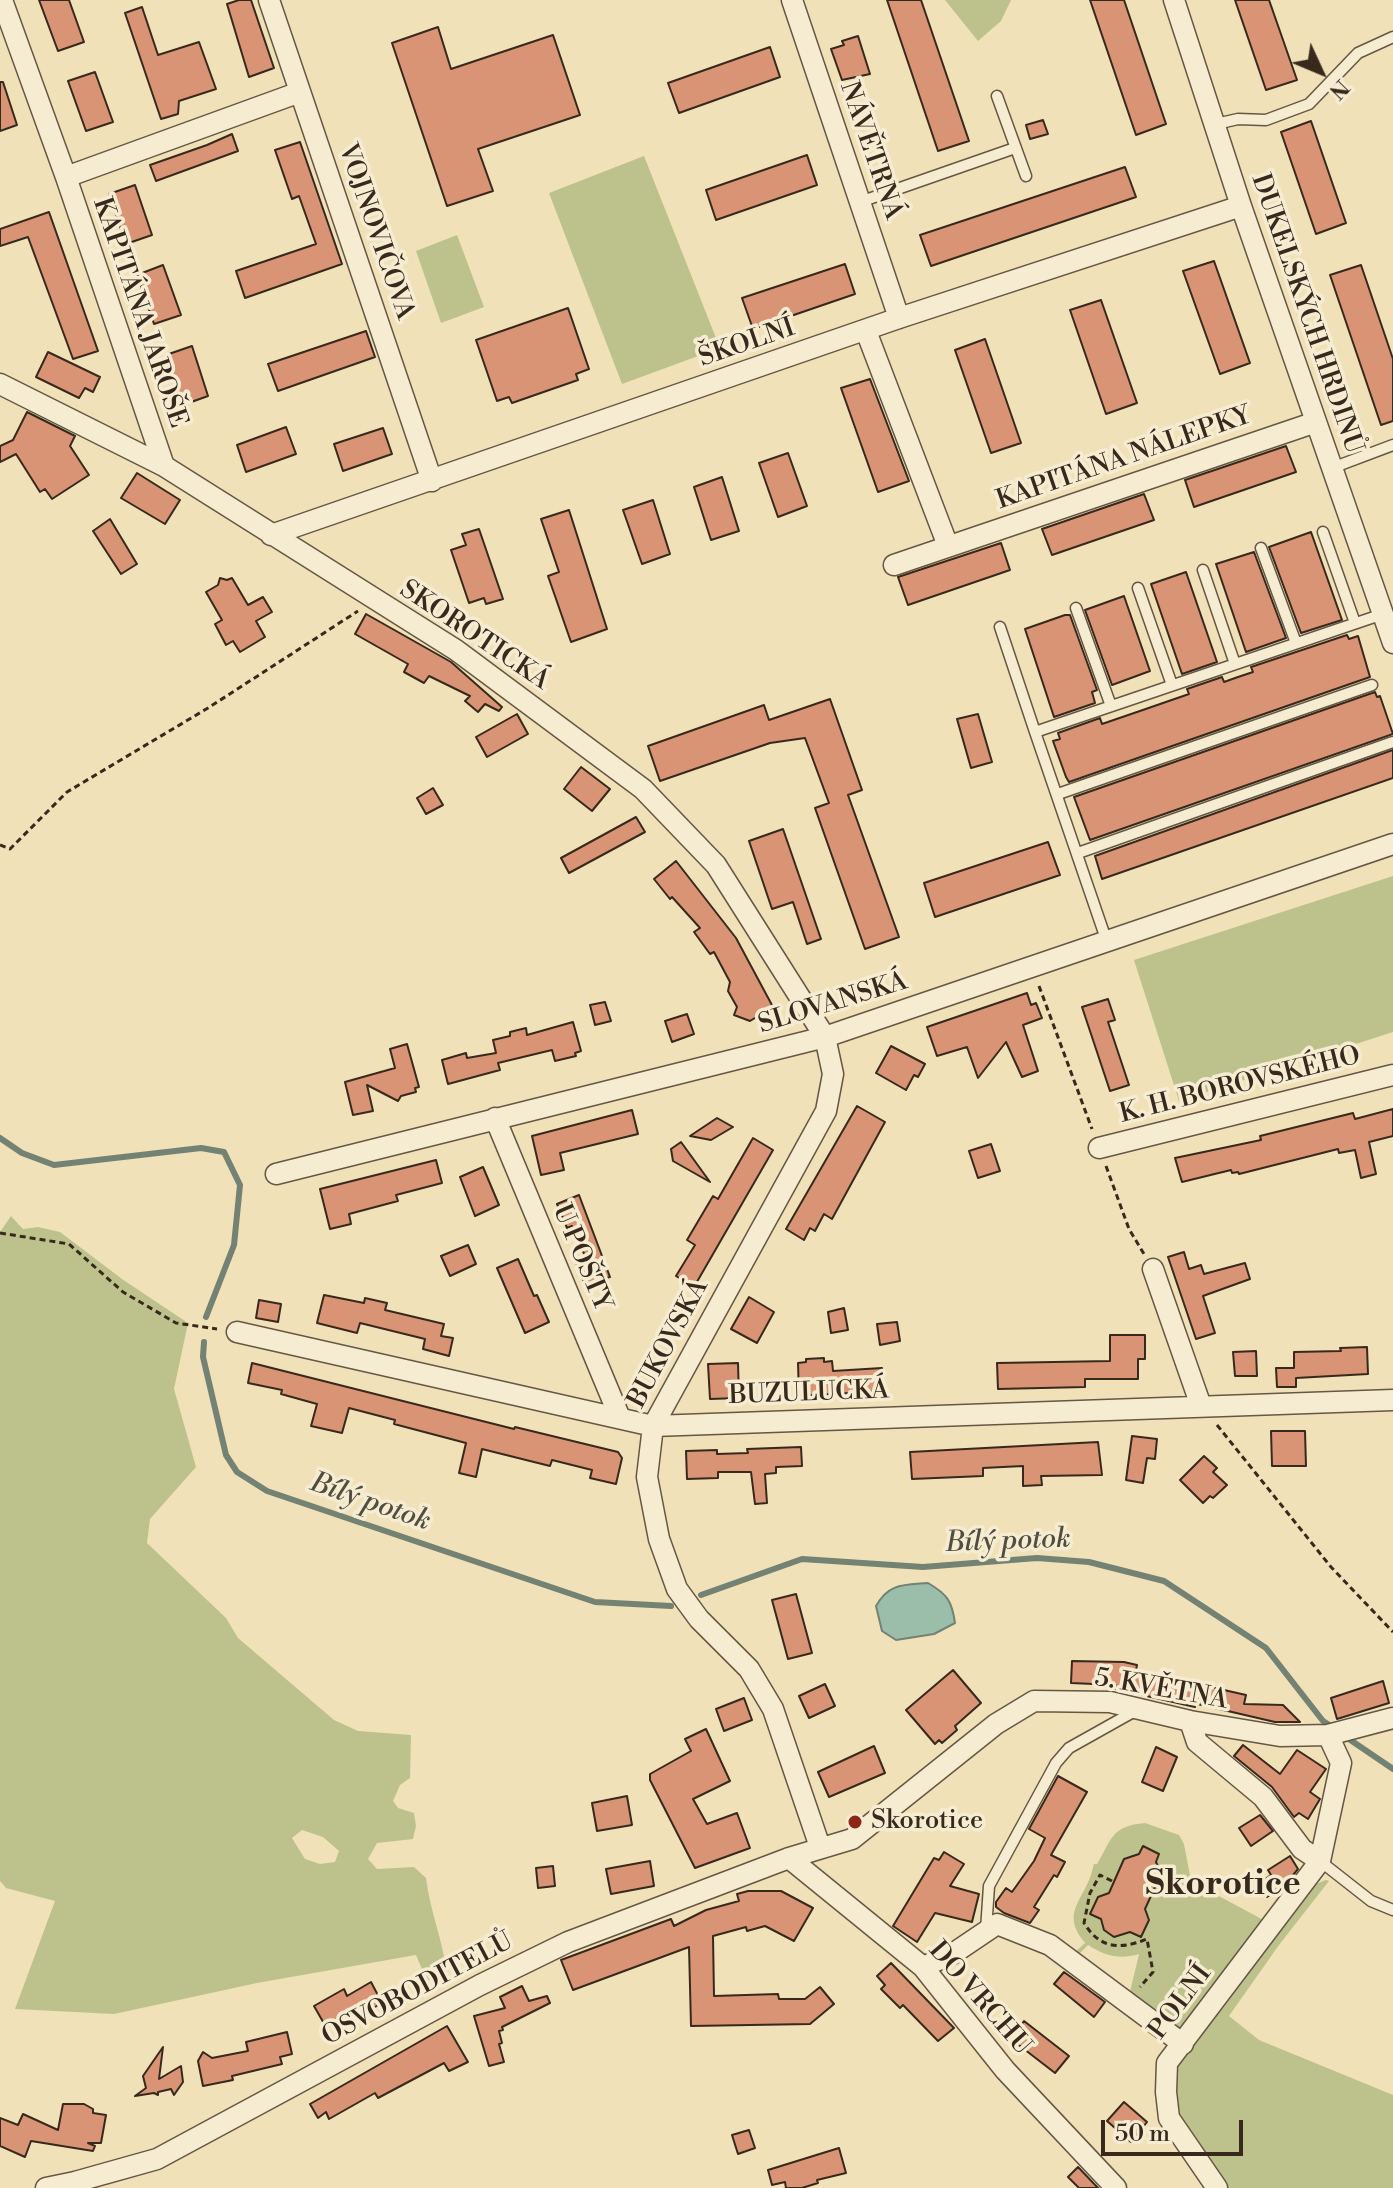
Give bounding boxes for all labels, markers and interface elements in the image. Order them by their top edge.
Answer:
north arrow [1281,32,1361,112]
text: N [1323,73,1354,105]
street label: NÁVĚTRNÁ [832,78,908,224]
street label: VOJNOVIČOVA [330,140,420,324]
street label: DUKELSKÝCH HRDINŮ [1243,170,1369,458]
street label: KAPITÁNA JAROŠE [85,194,193,432]
street label: ŠKOLNÍ [695,313,799,375]
street label: KAPITÁNA NÁLEPKY [993,401,1255,517]
street label: SKOROTICKÁ [393,575,555,697]
street label: SLOVANSKÁ [755,967,911,1041]
street label: K. H. BOROVSKÉHO [1116,1041,1364,1131]
street label: U POŠTY [545,1200,617,1316]
street label: BUKOVSKÁ [622,1274,716,1414]
street label: BUZULUCKÁ [728,1376,890,1412]
water label: Bílý potok [305,1467,435,1539]
water label: Bílý potok [945,1523,1071,1561]
street label: 5. KVĚTNA [1092,1663,1230,1717]
place label: Skorotice [871,1806,983,1838]
marker: Skorotice [846,1813,864,1831]
district label: Skorotice [1145,1866,1301,1906]
street label: OSVOBODITELŮ [317,1927,519,2053]
street label: DO VRCHU [921,1936,1037,2062]
street label: POLNÍ [1143,1960,1219,2046]
scale bar [1105,2104,1247,2154]
text: 50 m [1115,2119,1170,2149]

